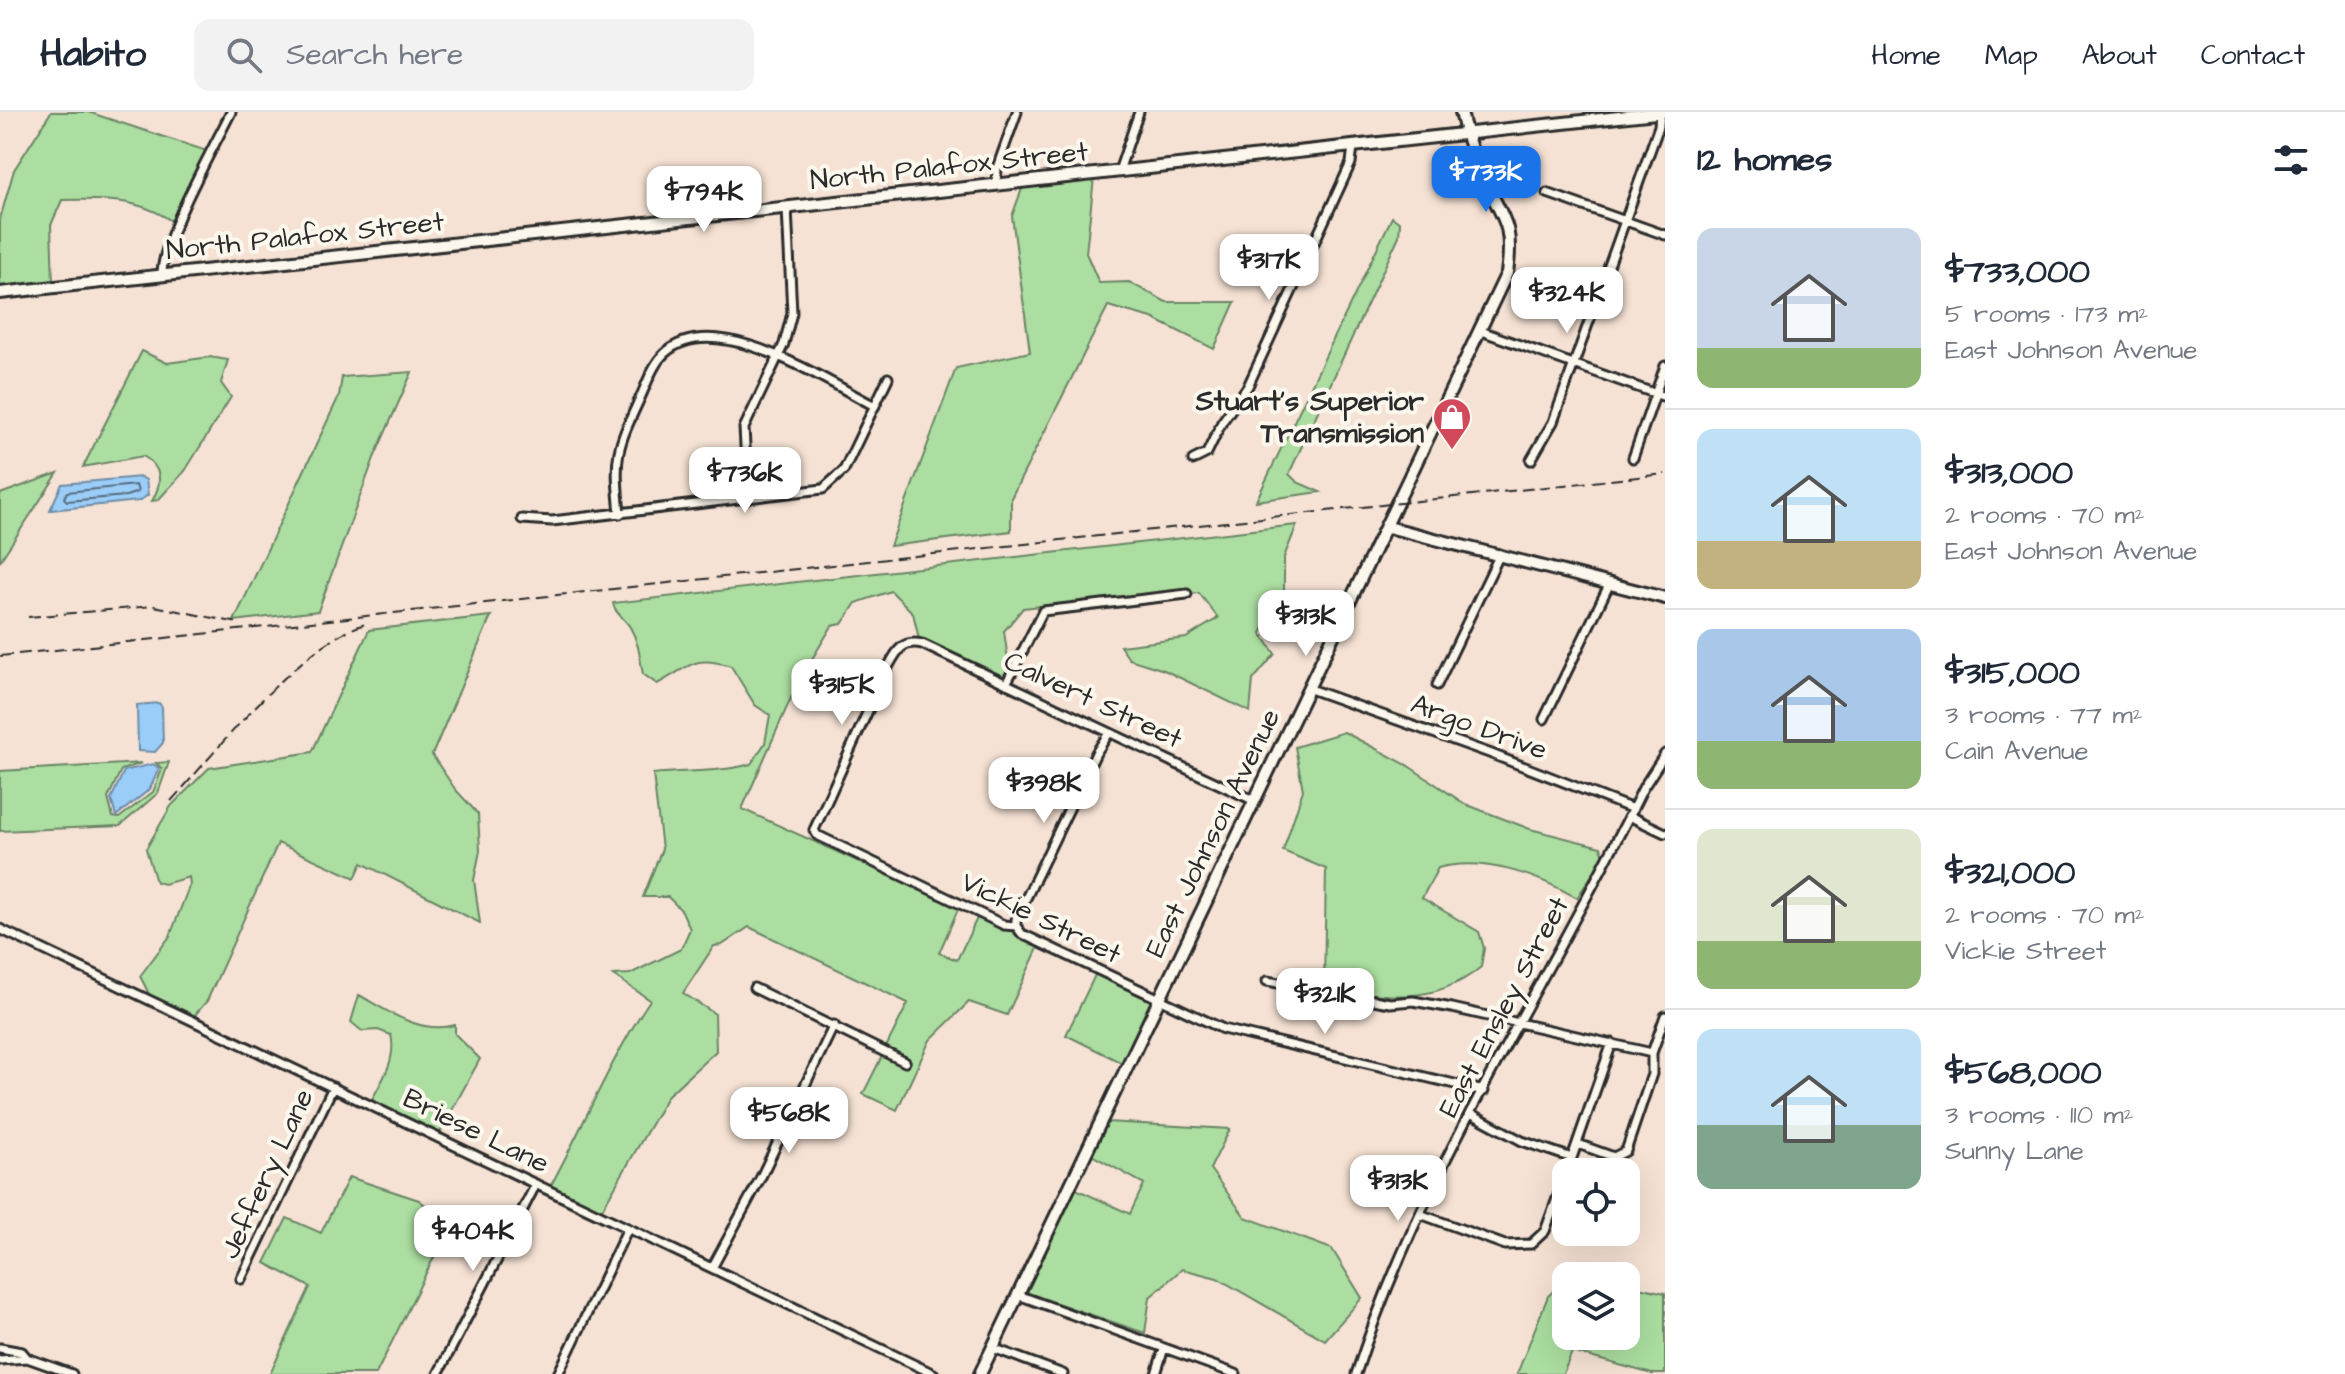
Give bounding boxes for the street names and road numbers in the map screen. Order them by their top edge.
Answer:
street label: North Palafox Street [808,132,1090,200]
street label: North Palafox Street [164,202,446,270]
street label: Calvert Street [998,642,1189,759]
street label: Argo Drive [1405,684,1553,771]
street label: East Johnson Avenue [1136,702,1290,964]
street label: Vickie Street [954,862,1128,974]
street label: East Ensley Street [1429,889,1581,1125]
street label: Briese Lane [396,1079,556,1183]
street label: Jeffery Lane [211,1083,325,1266]

